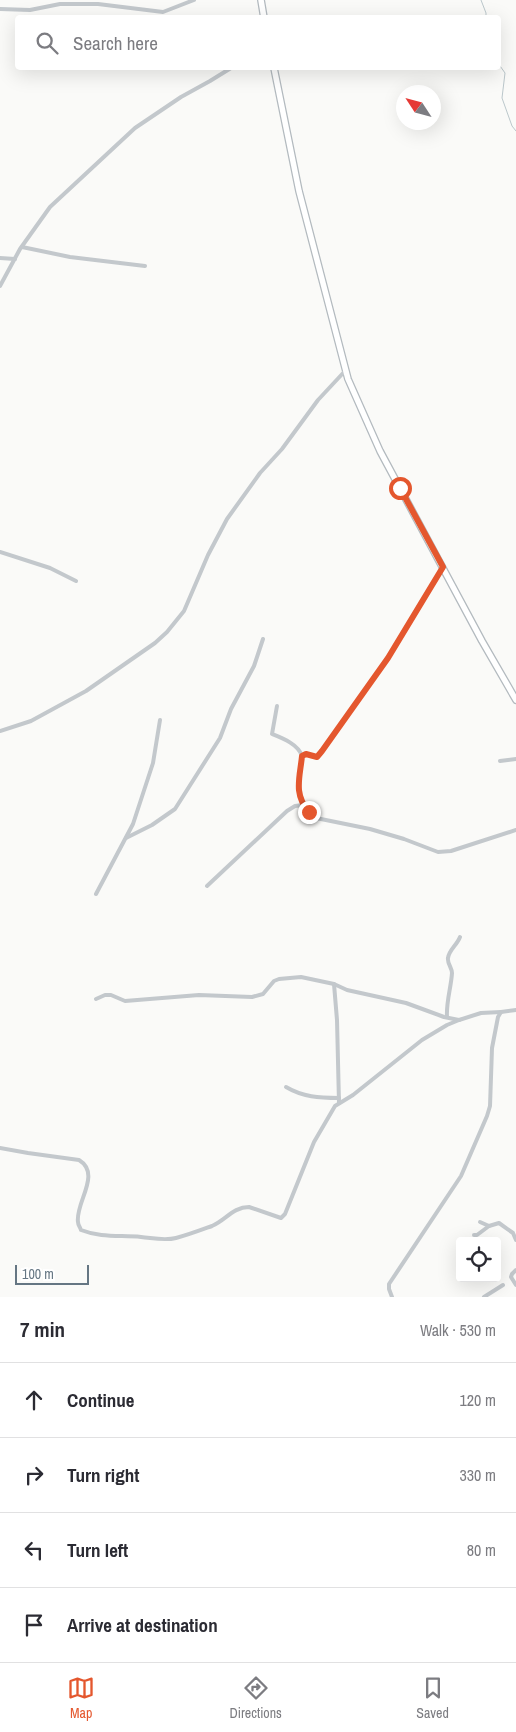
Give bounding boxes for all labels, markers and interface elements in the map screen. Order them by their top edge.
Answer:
search box [15,15,501,70]
icon: search [33,29,61,57]
text: Search here [73,30,158,56]
north arrow [396,85,441,130]
route start [389,477,412,500]
route end [298,801,321,824]
map controls [456,1237,501,1282]
button: locate [456,1237,501,1282]
scale bar [15,1262,89,1285]
text: 100 m [22,1265,54,1283]
text: 7 min [20,1315,65,1344]
text: Walk · 530 m [420,1319,496,1341]
icon: ahead [20,1386,48,1414]
text: Continue [67,1387,135,1413]
text: 120 m [460,1389,496,1411]
icon: right [20,1461,48,1489]
text: Turn right [67,1462,139,1488]
text: 330 m [460,1464,496,1486]
icon: left [20,1536,48,1564]
text: Turn left [67,1537,128,1563]
text: 80 m [467,1539,496,1561]
icon: arrive [20,1611,48,1639]
text: Arrive at destination [67,1612,218,1638]
tab: Map [67,1674,95,1722]
tab: Directions [230,1674,282,1722]
tab: Saved [416,1674,449,1722]

